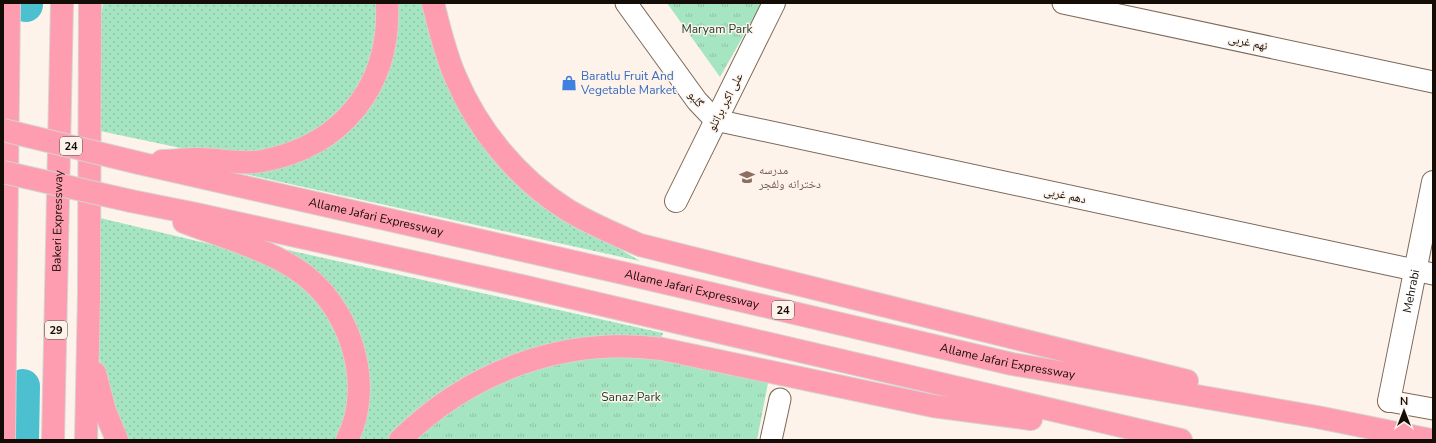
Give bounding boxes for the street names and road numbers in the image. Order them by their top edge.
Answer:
street label: نهم غربی [1227,30,1269,54]
street label: علی اکبر براتلو [704,70,746,134]
street label: گلبو [684,87,708,111]
road number: 24 [60,137,82,155]
street label: Bakeri Expressway [48,169,67,272]
street label: دهم غربی [1042,183,1088,207]
street label: Allame Jafari Expressway [307,194,446,240]
street label: Allame Jafari Expressway [623,266,761,313]
street label: Mehrabi [1399,268,1423,314]
road number: 24 [772,301,794,319]
road number: 29 [45,321,67,339]
street label: Allame Jafari Expressway [938,339,1077,383]

